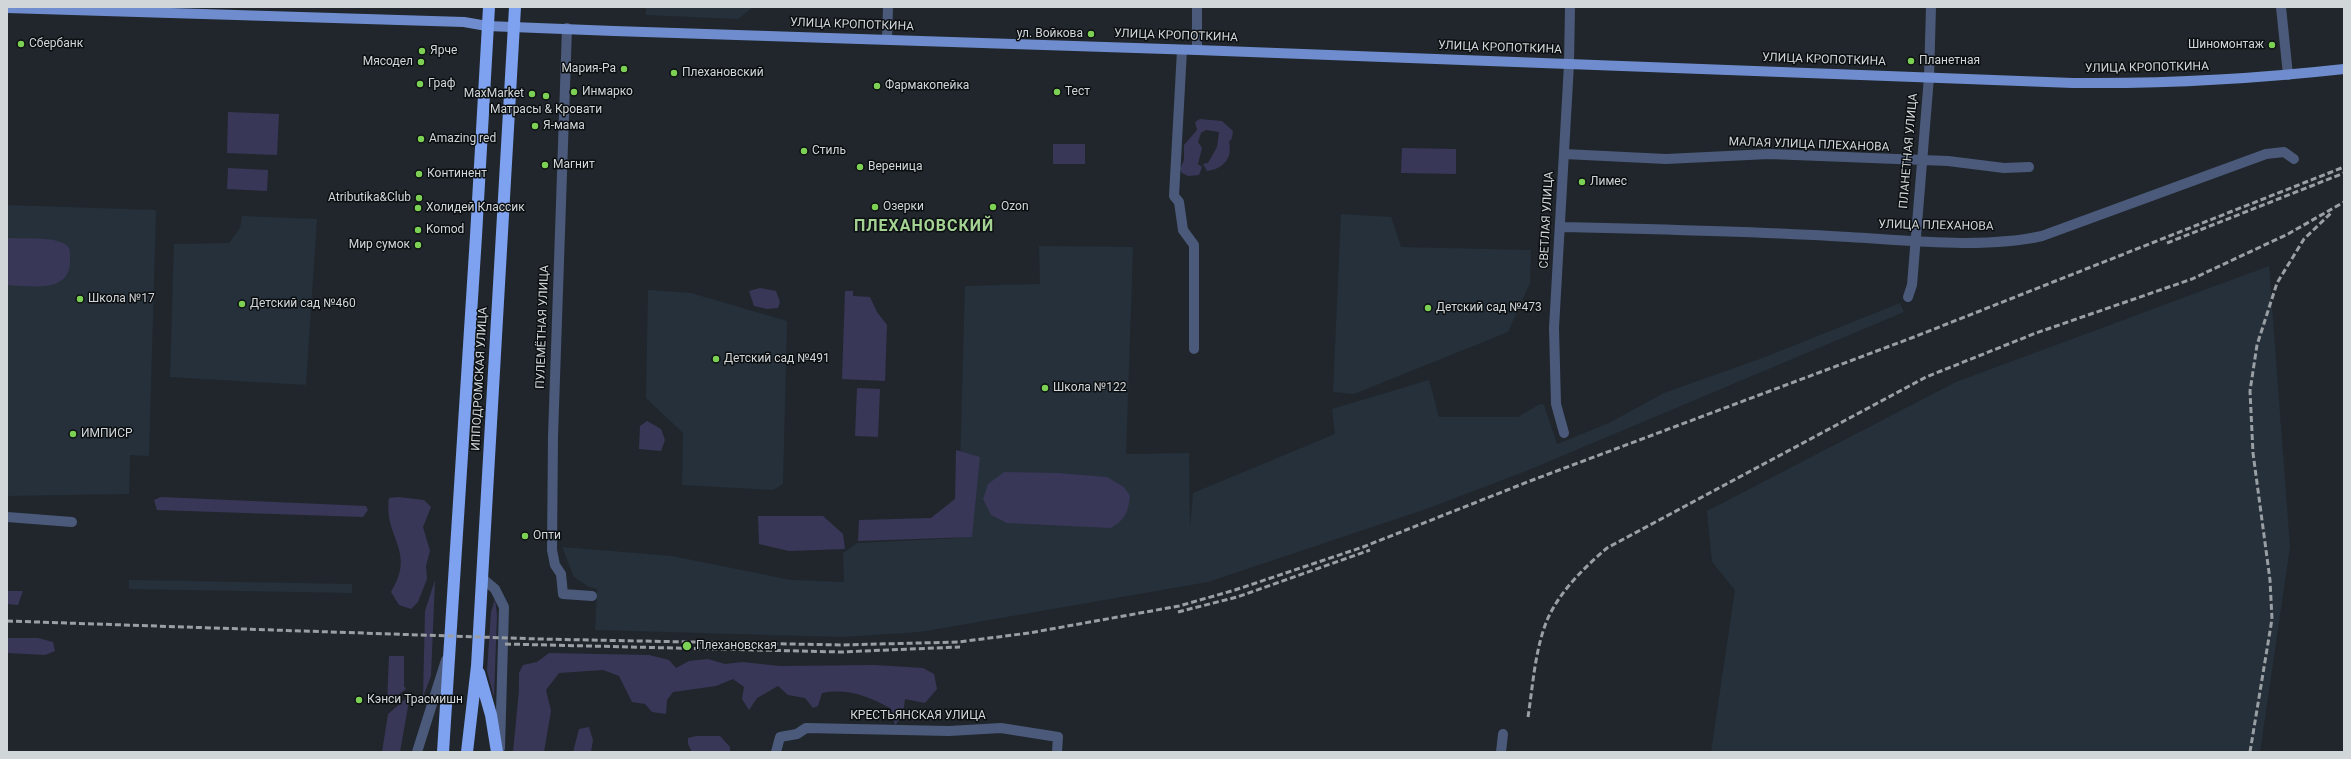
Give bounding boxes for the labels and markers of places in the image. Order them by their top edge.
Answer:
place label: ул. Войкова [1017,27,1083,41]
marker: ул. Войкова [1086,29,1096,39]
place label: Сбербанк [29,37,83,51]
place label: Шиномонтаж [2188,38,2264,52]
marker: Сбербанк [16,39,26,49]
marker: Шиномонтаж [2267,40,2277,50]
place label: Ярче [430,44,457,58]
marker: Ярче [417,46,427,56]
place label: Планетная [1919,54,1980,68]
place label: Мясодел [363,55,413,69]
marker: Планетная [1906,56,1916,66]
marker: Мясодел [416,57,426,67]
place label: Мария-Ра [561,62,616,76]
marker: Мария-Ра [619,64,629,74]
place label: Плехановский [682,66,764,80]
marker: Плехановский [669,68,679,78]
place label: Граф [428,77,455,91]
marker: Граф [415,79,425,89]
place label: Фармакопейка [885,79,969,93]
marker: Фармакопейка [872,81,882,91]
place label: Инмарко [582,85,633,99]
place label: Тест [1065,85,1090,99]
place label: MaxMarket [464,87,524,101]
marker: Инмарко [569,87,579,97]
marker: Тест [1052,87,1062,97]
marker: MaxMarket [527,89,537,99]
marker: Матрасы & Кровати [541,91,551,101]
place label: Матрасы & Кровати [490,103,602,117]
place label: Я-мама [543,119,585,133]
marker: Я-мама [530,121,540,131]
place label: Amazing red [429,132,496,146]
marker: Amazing red [416,134,426,144]
place label: Стиль [812,144,846,158]
marker: Стиль [799,146,809,156]
place label: Магнит [553,158,595,172]
marker: Магнит [540,160,550,170]
place label: Вереница [868,160,922,174]
marker: Вереница [855,162,865,172]
place label: Континент [427,167,487,181]
marker: Континент [414,169,424,179]
place label: Лимес [1590,175,1627,189]
marker: Лимес [1577,177,1587,187]
place label: Atributika&Club [328,191,411,205]
marker: Atributika&Club [414,193,424,203]
place label: Озерки [883,200,924,214]
place label: Ozon [1001,200,1029,214]
place label: Холидей Классик [426,201,525,215]
marker: Озерки [870,202,880,212]
marker: Ozon [988,202,998,212]
marker: Холидей Классик [413,203,423,213]
place label: Komod [426,223,464,237]
marker: Komod [413,225,423,235]
place label: Мир сумок [349,238,410,252]
marker: Мир сумок [413,240,423,250]
place label: Школа №17 [88,292,155,306]
marker: Школа №17 [75,294,85,304]
place label: Детский сад №460 [250,297,356,311]
marker: Детский сад №460 [237,299,247,309]
place label: Детский сад №473 [1436,301,1542,315]
marker: Детский сад №473 [1423,303,1433,313]
place label: Детский сад №491 [724,352,830,366]
marker: Детский сад №491 [711,354,721,364]
place label: Школа №122 [1053,381,1126,395]
marker: Школа №122 [1040,383,1050,393]
place label: ИМПИСР [81,427,133,441]
marker: ИМПИСР [68,429,78,439]
place label: Опти [533,529,561,543]
marker: Опти [520,531,530,541]
place label: Плехановская [696,639,777,653]
marker: Плехановская [681,640,693,652]
place label: Кэнси Трасмишн [367,693,463,707]
marker: Кэнси Трасмишн [354,695,364,705]

